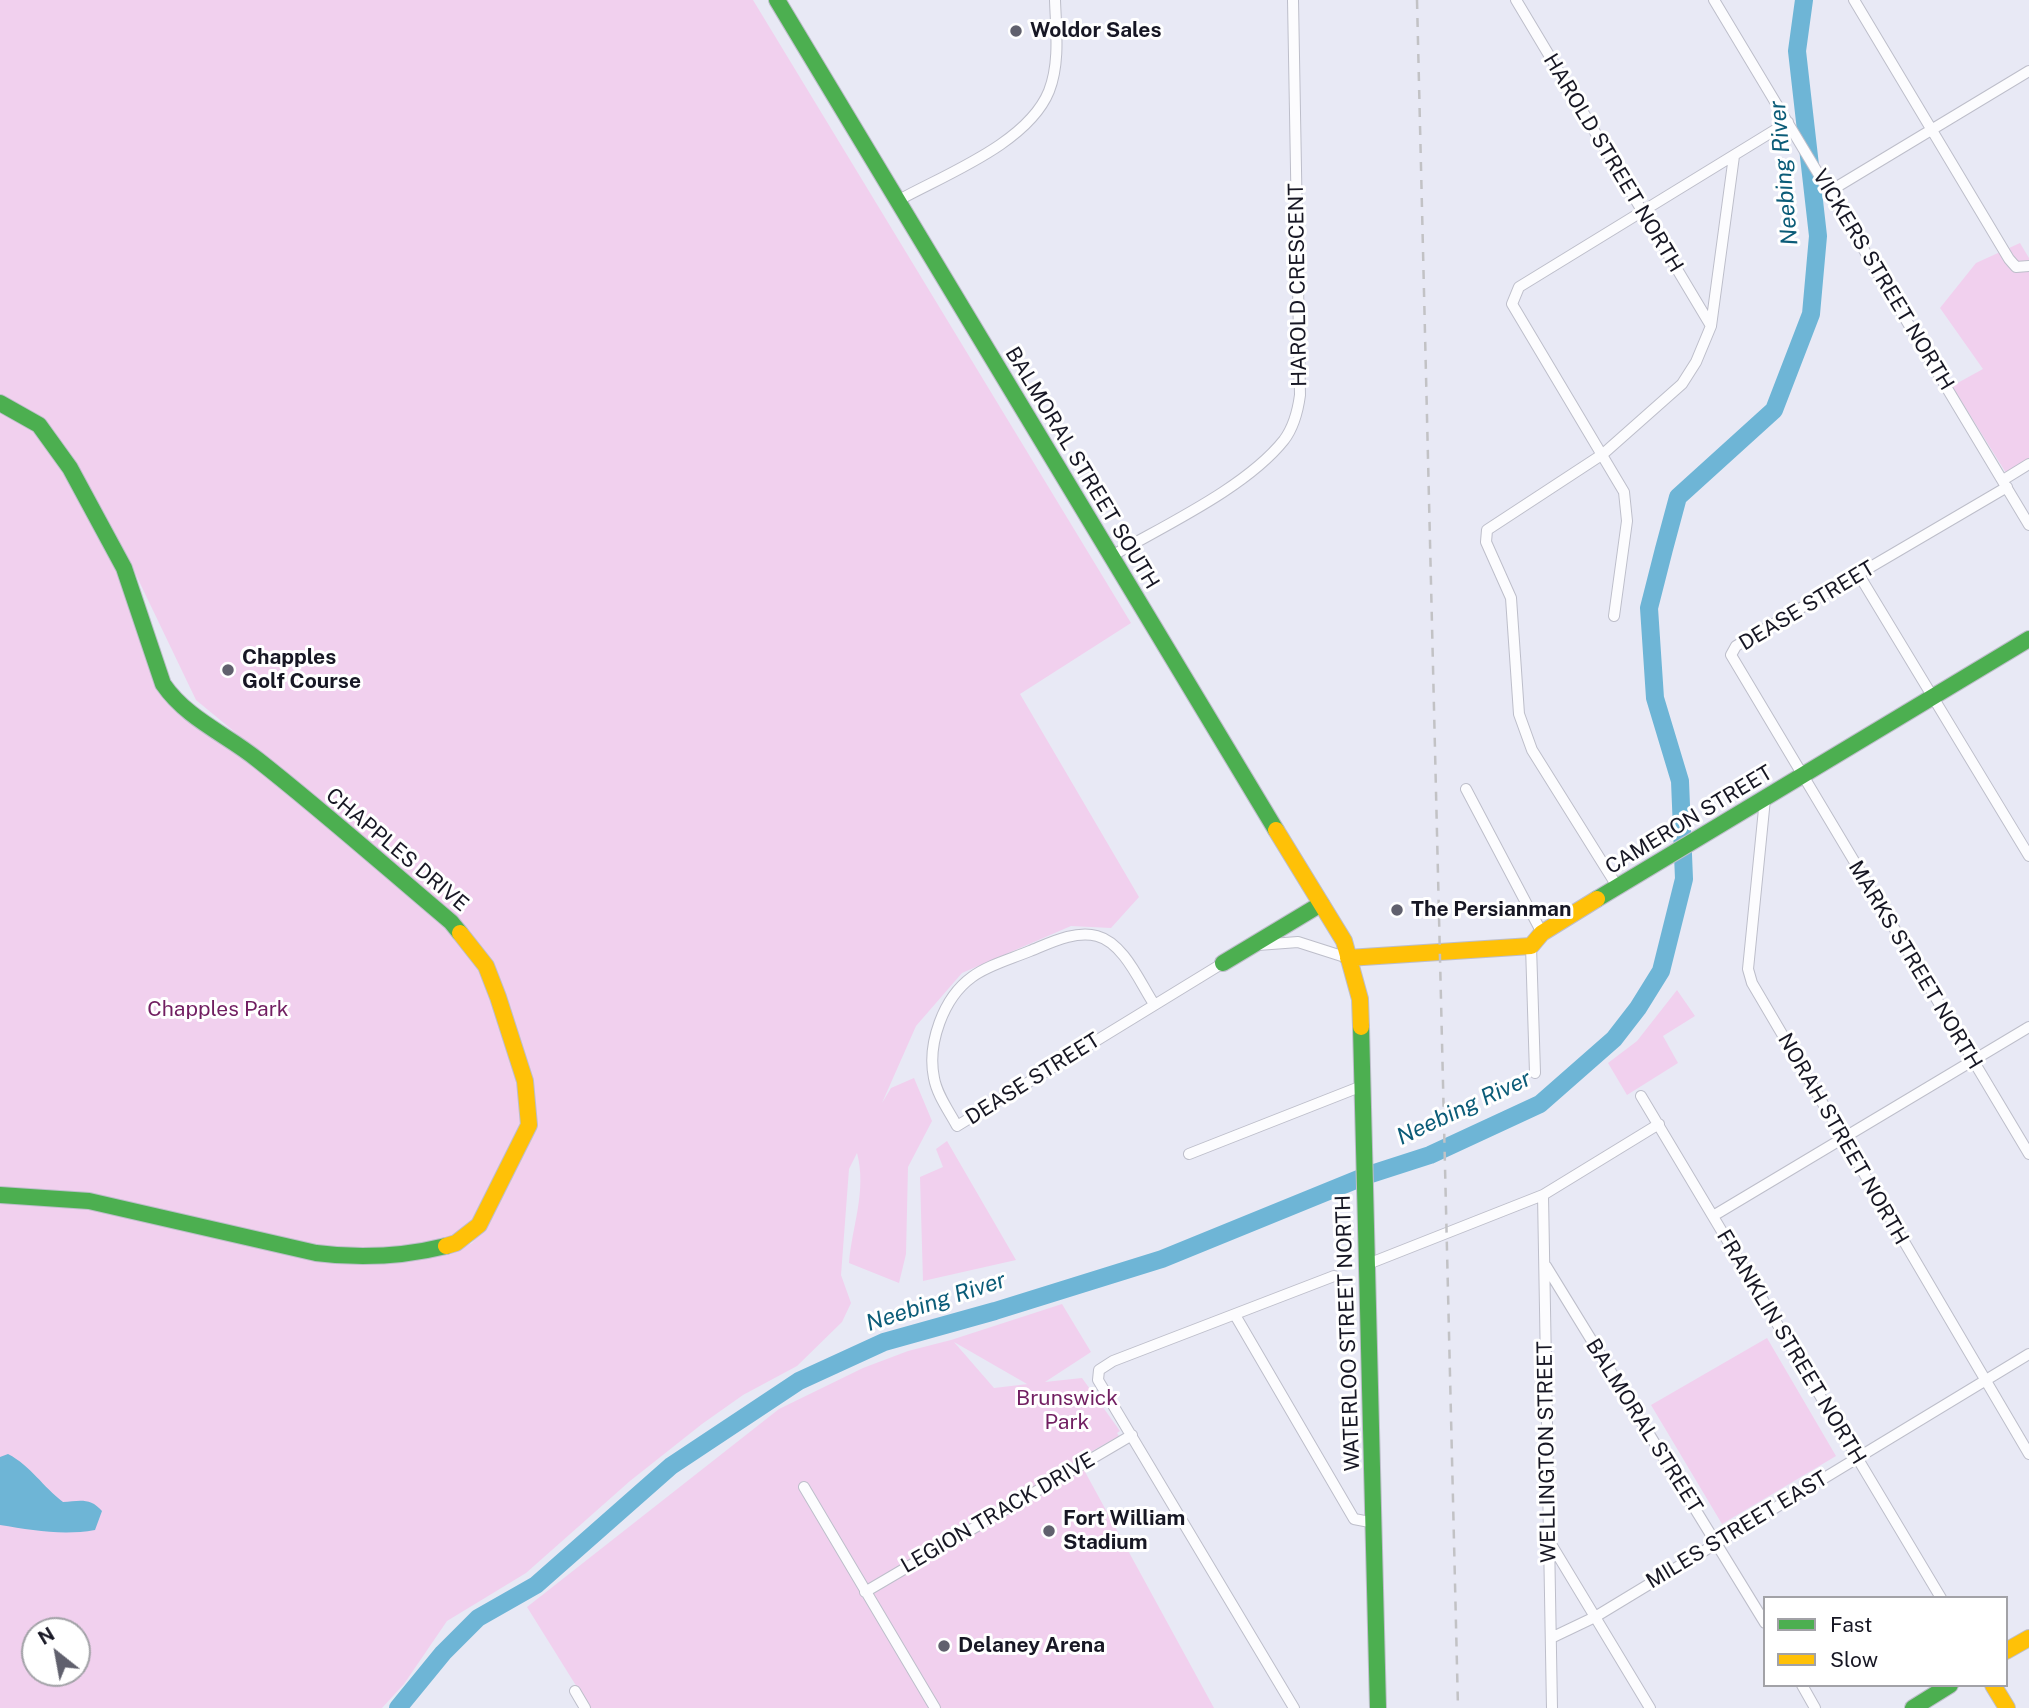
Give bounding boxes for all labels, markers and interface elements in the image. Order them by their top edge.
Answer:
place label: Woldor Sales [1030,18,1161,44]
marker: Woldor Sales [1008,23,1024,39]
street label: HAROLD STREET NORTH [1538,49,1688,277]
water label: Neebing River [1764,99,1804,247]
street label: VICKERS STREET NORTH [1807,165,1959,395]
street label: HAROLD CRESCENT [1284,183,1312,387]
street label: BALMORAL STREET SOUTH [1000,342,1164,594]
street label: DEASE STREET [1735,556,1879,656]
place label: Chapples Golf Course [242,645,361,695]
marker: Chapples Golf Course [220,662,236,678]
street label: CAMERON STREET [1601,760,1777,880]
street label: CHAPPLES DRIVE [321,783,473,917]
street label: MARKS STREET NORTH [1843,856,1987,1074]
place label: The Persianman [1411,897,1571,923]
marker: The Persianman [1389,902,1405,918]
park label: Chapples Park [147,997,289,1023]
street label: DEASE STREET [961,1028,1105,1130]
street label: NORAH STREET NORTH [1772,1029,1914,1249]
water label: Neebing River [1392,1065,1536,1151]
street label: WATERLOO STREET NORTH [1331,1194,1365,1472]
street label: FRANKLIN STREET NORTH [1711,1225,1871,1469]
water label: Neebing River [863,1266,1009,1338]
street label: BALMORAL STREET [1580,1334,1708,1518]
street label: WELLINGTON STREET [1532,1341,1562,1563]
park label: Brunswick Park [1016,1386,1118,1436]
street label: LEGION TRACK DRIVE [897,1447,1099,1579]
street label: MILES STREET EAST [1642,1466,1832,1594]
place label: Fort William Stadium [1063,1506,1185,1556]
marker: Fort William Stadium [1041,1523,1057,1539]
legend [1763,1596,2008,1687]
text: Fast [1830,1612,1872,1637]
north arrow [21,1617,91,1687]
text: N [34,1622,58,1649]
place label: Delaney Arena [958,1633,1105,1659]
marker: Delaney Arena [936,1638,952,1654]
text: Slow [1830,1647,1878,1672]

